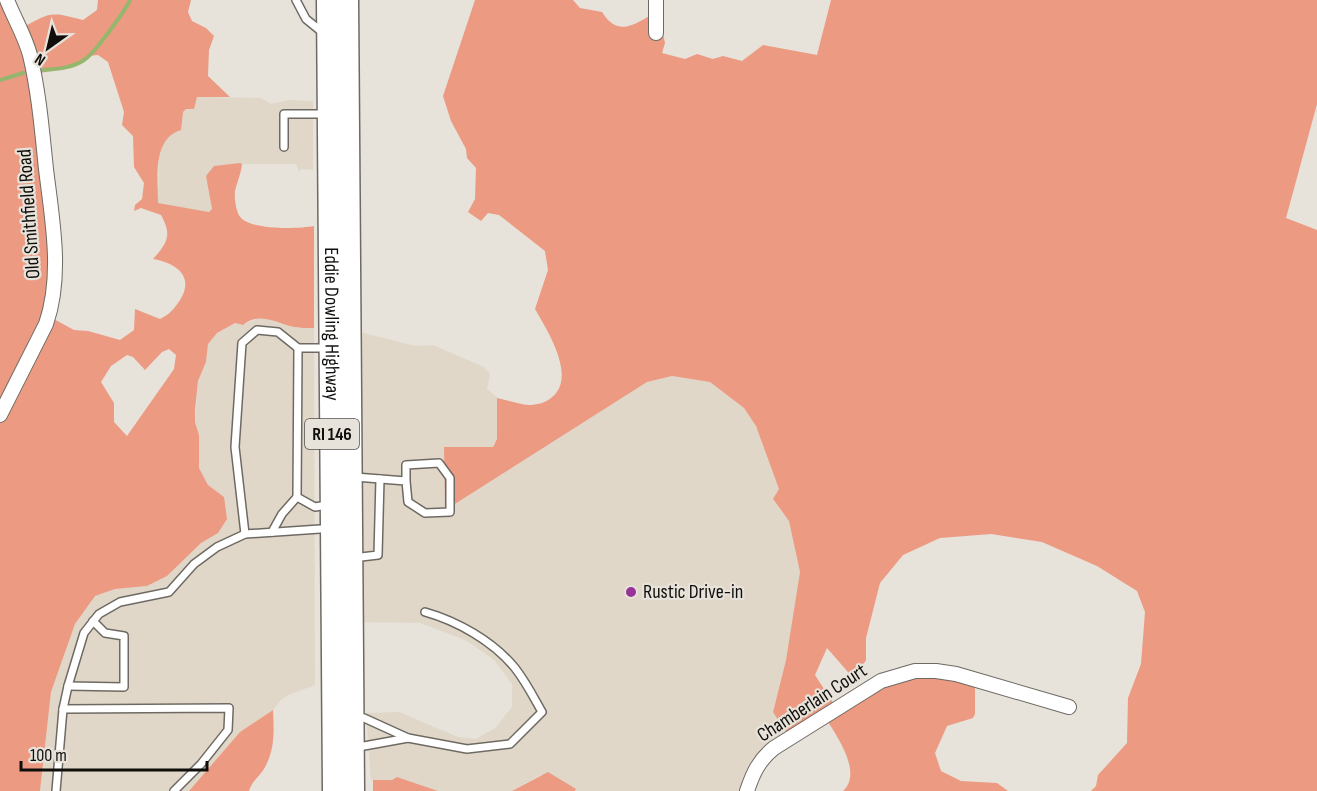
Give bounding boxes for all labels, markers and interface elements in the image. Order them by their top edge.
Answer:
north arrow [18,18,78,78]
text: N [32,49,49,69]
street label: Old Smithfield Road [12,148,46,280]
street label: Eddie Dowling Highway [319,247,344,401]
road number: RI 146 [305,419,359,449]
place label: Rustic Drive-in [643,580,743,604]
marker: Rustic Drive-in [624,585,638,599]
street label: Chamberlain Court [753,659,871,747]
scale bar [21,734,207,772]
text: 100 m [30,745,67,766]

